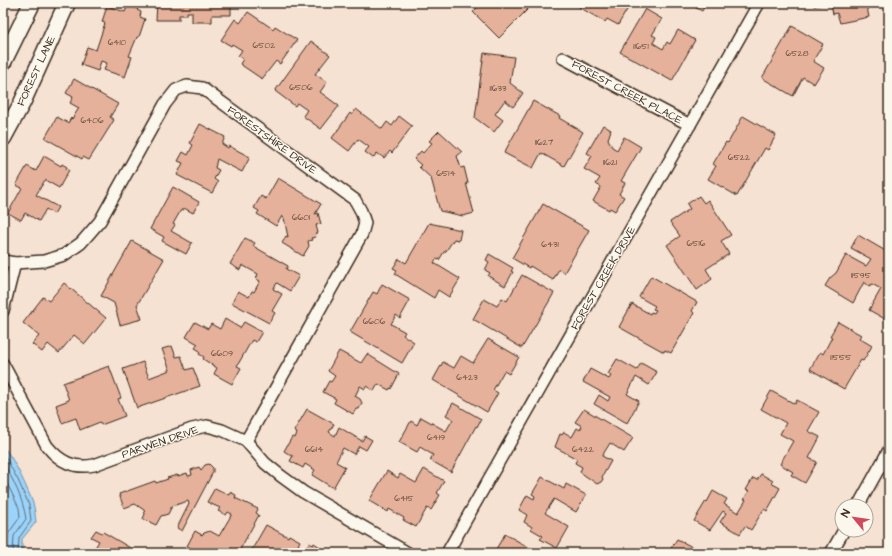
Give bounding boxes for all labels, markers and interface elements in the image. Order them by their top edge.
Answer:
street label: FOREST LANE [13,33,59,108]
house number: 6410 [108,36,127,49]
house number: 6502 [253,39,276,52]
house number: 11651 [633,40,649,53]
house number: 6528 [785,47,809,60]
street label: FOREST CREEK PLACE [569,56,685,128]
house number: 6506 [289,81,313,94]
house number: 11633 [489,82,507,95]
street label: FORESTSHIRE DRIVE [224,102,320,178]
house number: 6406 [80,114,104,127]
house number: 11627 [535,136,554,149]
house number: 6522 [728,151,751,164]
house number: 11621 [603,156,617,169]
house number: 6514 [436,167,456,180]
house number: 6601 [292,211,310,224]
street label: FOREST CREEK DRIVE [567,223,639,333]
house number: 6516 [687,237,706,250]
house number: 6431 [541,238,559,251]
house number: 11595 [851,269,872,282]
house number: 6606 [363,315,386,328]
house number: 6609 [211,347,233,360]
house number: 11555 [830,351,852,364]
house number: 6423 [456,371,478,384]
street label: PARWEN DRIVE [120,422,201,462]
house number: 6419 [427,431,445,444]
house number: 6614 [305,443,323,456]
house number: 6422 [572,443,595,456]
house number: 6415 [394,492,414,505]
north arrow [834,498,874,538]
text: N [837,507,854,520]

